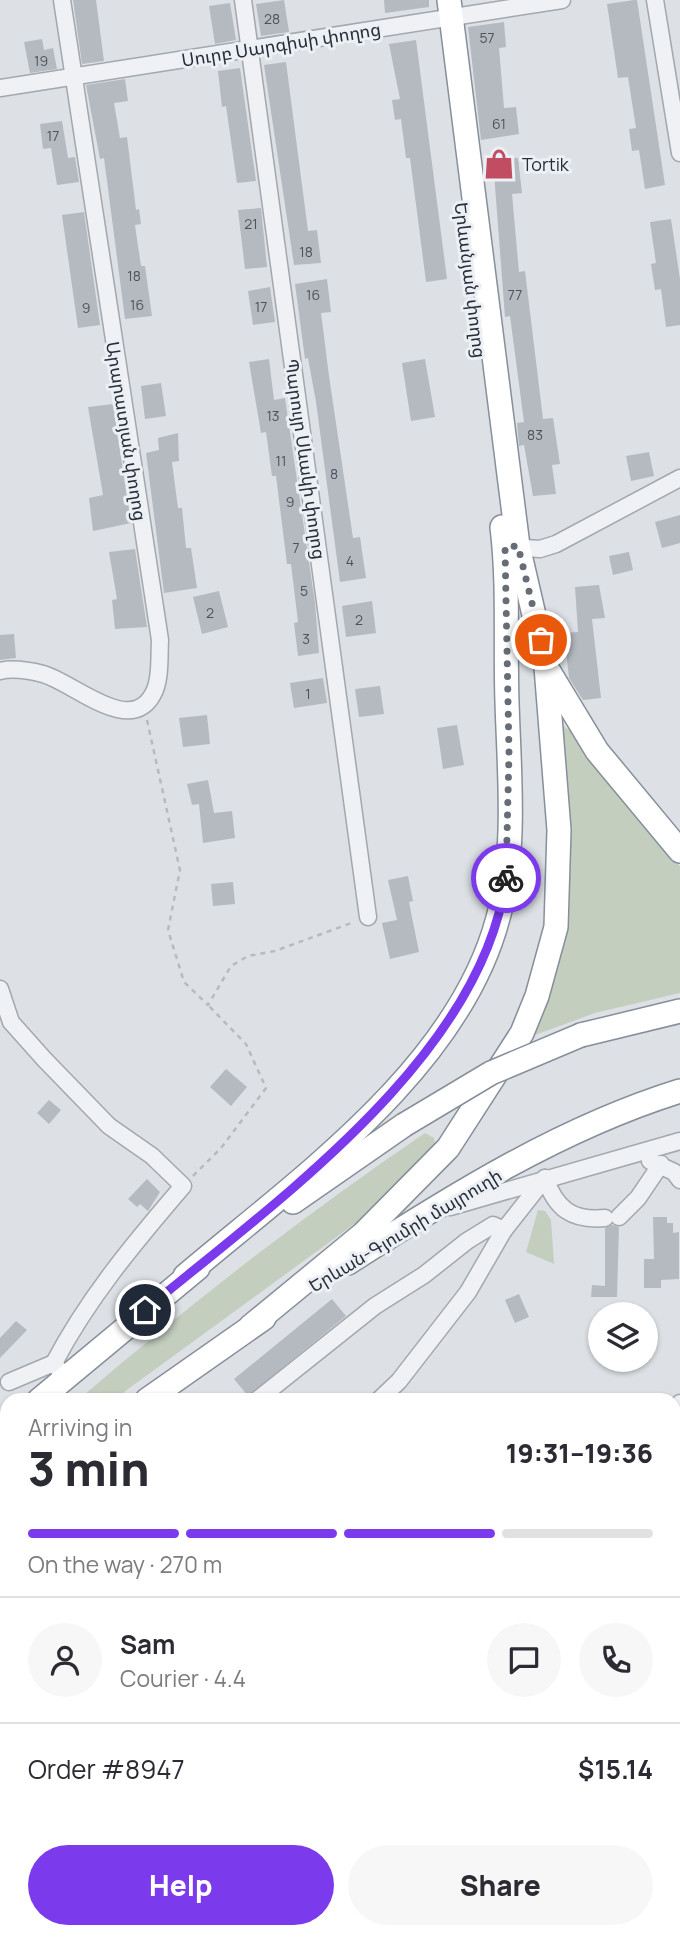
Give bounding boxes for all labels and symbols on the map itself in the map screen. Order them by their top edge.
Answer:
house number: 28 [264,9,280,28]
street label: Սուրբ Սարգիսի փողոց [180,16,382,72]
house number: 57 [479,28,495,47]
house number: 19 [34,51,48,70]
house number: 61 [492,114,506,133]
house number: 17 [47,126,59,145]
shop icon: Tortik [482,147,516,181]
place label: Tortik [522,152,570,176]
street label: Երևանյան փողոց [450,201,492,359]
house number: 21 [244,214,258,233]
house number: 18 [299,242,313,261]
house number: 18 [127,266,141,285]
house number: 16 [306,285,320,304]
house number: 77 [508,285,522,304]
house number: 16 [130,295,144,314]
house number: 17 [255,297,267,316]
house number: 9 [82,298,90,317]
street label: Արարատյան փողոց [101,340,153,522]
street label: Պարույր Սևակի փողոց [280,357,332,561]
house number: 13 [266,406,280,425]
house number: 83 [527,425,543,444]
house number: 11 [276,451,286,470]
house number: 8 [330,464,338,483]
house number: 9 [286,492,294,511]
house number: 7 [292,538,300,557]
house number: 4 [346,551,354,570]
house number: 5 [300,581,308,600]
house number: 2 [206,603,214,622]
house number: 2 [355,610,363,629]
pin [511,610,571,670]
house number: 3 [302,629,310,648]
house number: 1 [305,684,311,703]
courier [471,843,541,913]
street label: Երևան-Գյումրի մայրուղի [304,1163,506,1297]
pin [115,1280,175,1340]

